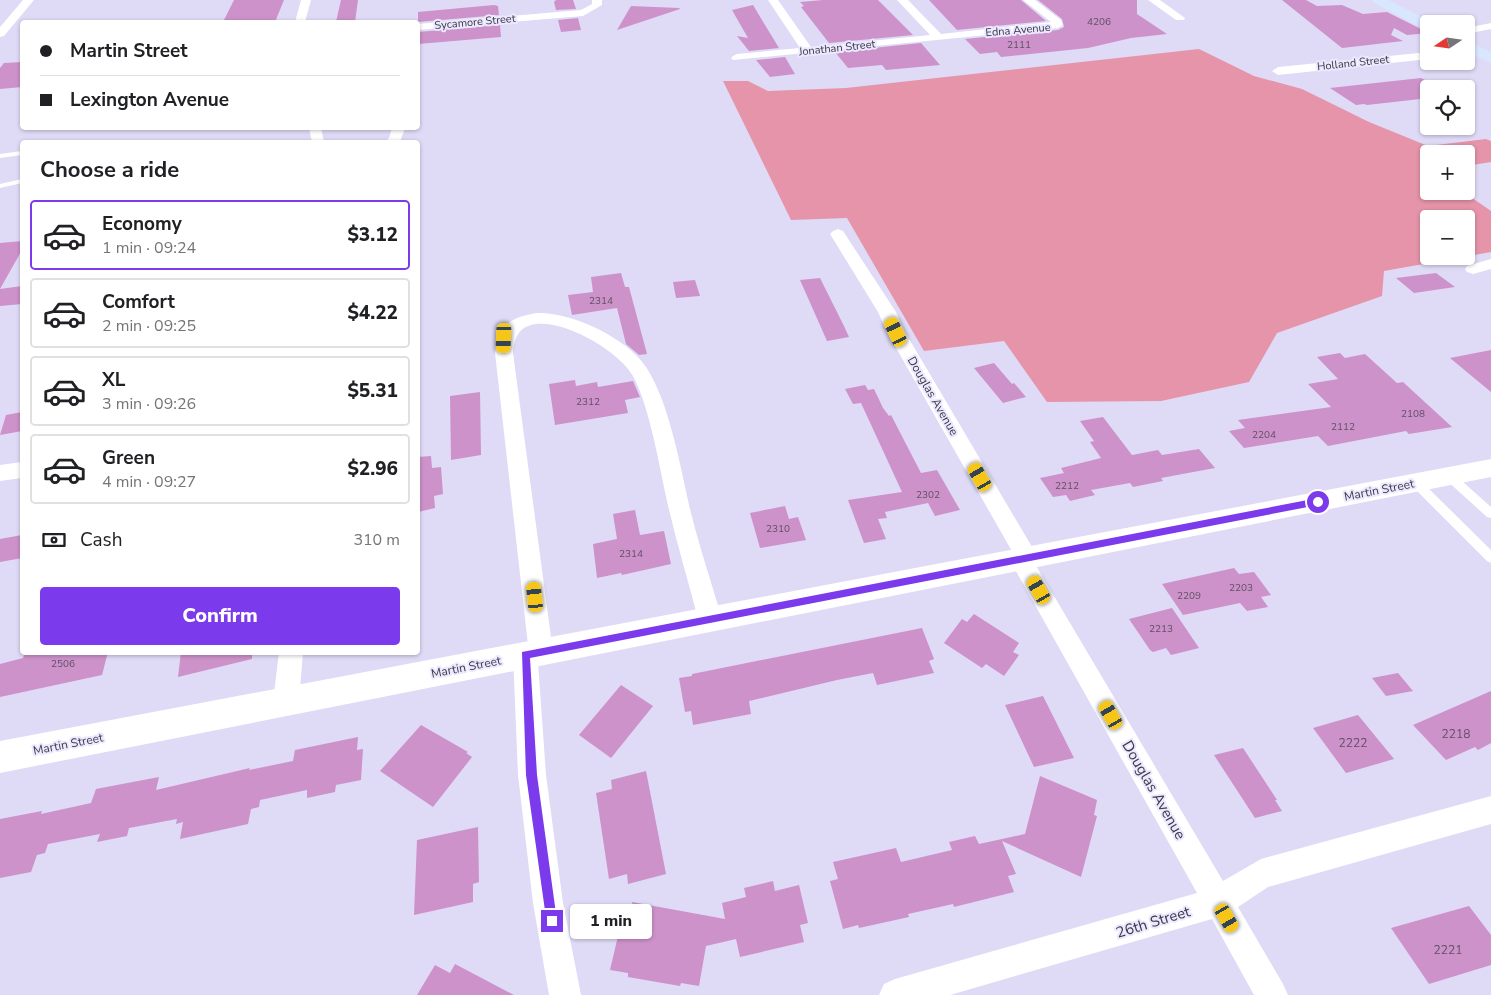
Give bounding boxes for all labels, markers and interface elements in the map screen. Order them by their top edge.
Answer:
street label: Sycamore Street [434,11,516,33]
house number: 4206 [1087,15,1111,29]
north arrow [1420,15,1475,70]
map controls [1420,15,1475,265]
street label: Edna Avenue [985,20,1051,40]
street label: Jonathan Street [797,37,876,60]
text: Martin Street [70,38,188,64]
house number: 2111 [1007,38,1031,52]
street label: Holland Street [1316,52,1390,74]
button: locate [1420,80,1475,135]
text: Lexington Avenue [70,87,229,113]
button: + [1420,145,1475,200]
text: Choose a ride [40,155,179,185]
button: − [1420,210,1475,265]
text: Economy [102,211,182,237]
icon: car [42,213,87,258]
text: $3.12 [347,222,398,248]
text: 1 min · 09:24 [102,237,196,259]
text: Comfort [102,289,175,315]
icon: car [42,291,87,336]
house number: 2314 [589,294,613,308]
text: $4.22 [347,300,398,326]
text: 2 min · 09:25 [102,315,196,337]
car [882,315,909,349]
car [495,323,512,353]
street label: Douglas Avenue [904,353,962,439]
text: XL [102,367,125,393]
icon: car [42,369,87,414]
text: $5.31 [347,378,398,404]
text: 3 min · 09:26 [102,393,196,415]
house number: 2312 [576,395,600,409]
house number: 2108 [1401,407,1425,421]
house number: 2112 [1331,420,1355,434]
house number: 2204 [1252,428,1276,442]
text: Green [102,445,155,471]
icon: car [42,447,87,492]
text: $2.96 [347,456,398,482]
car [966,460,993,494]
text: 4 min · 09:27 [102,471,196,493]
street label: Martin Street [1343,475,1416,505]
house number: 2212 [1055,479,1079,493]
house number: 2302 [916,488,940,502]
route start [1307,491,1329,513]
house number: 2310 [766,522,790,536]
icon: cash [40,526,68,554]
text: Cash [80,527,122,553]
text: 310 m [353,529,400,551]
house number: 2314 [619,547,643,561]
car [1025,573,1052,607]
car [525,581,544,613]
house number: 2203 [1229,581,1253,595]
button: Confirm [40,587,400,645]
house number: 2209 [1177,589,1201,603]
house number: 2213 [1149,622,1173,636]
street label: Martin Street [430,652,503,682]
house number: 2506 [51,657,75,671]
car [1097,698,1124,732]
house number: 2218 [1442,726,1470,742]
street label: Martin Street [32,729,105,759]
house number: 2222 [1339,735,1367,751]
street label: Douglas Avenue [1118,737,1190,843]
street label: 26th Street [1113,901,1193,943]
car [1213,901,1240,935]
callout: 1 min [570,904,652,938]
route end [541,910,563,932]
text: 1 min [590,910,632,932]
house number: 2221 [1434,942,1462,958]

